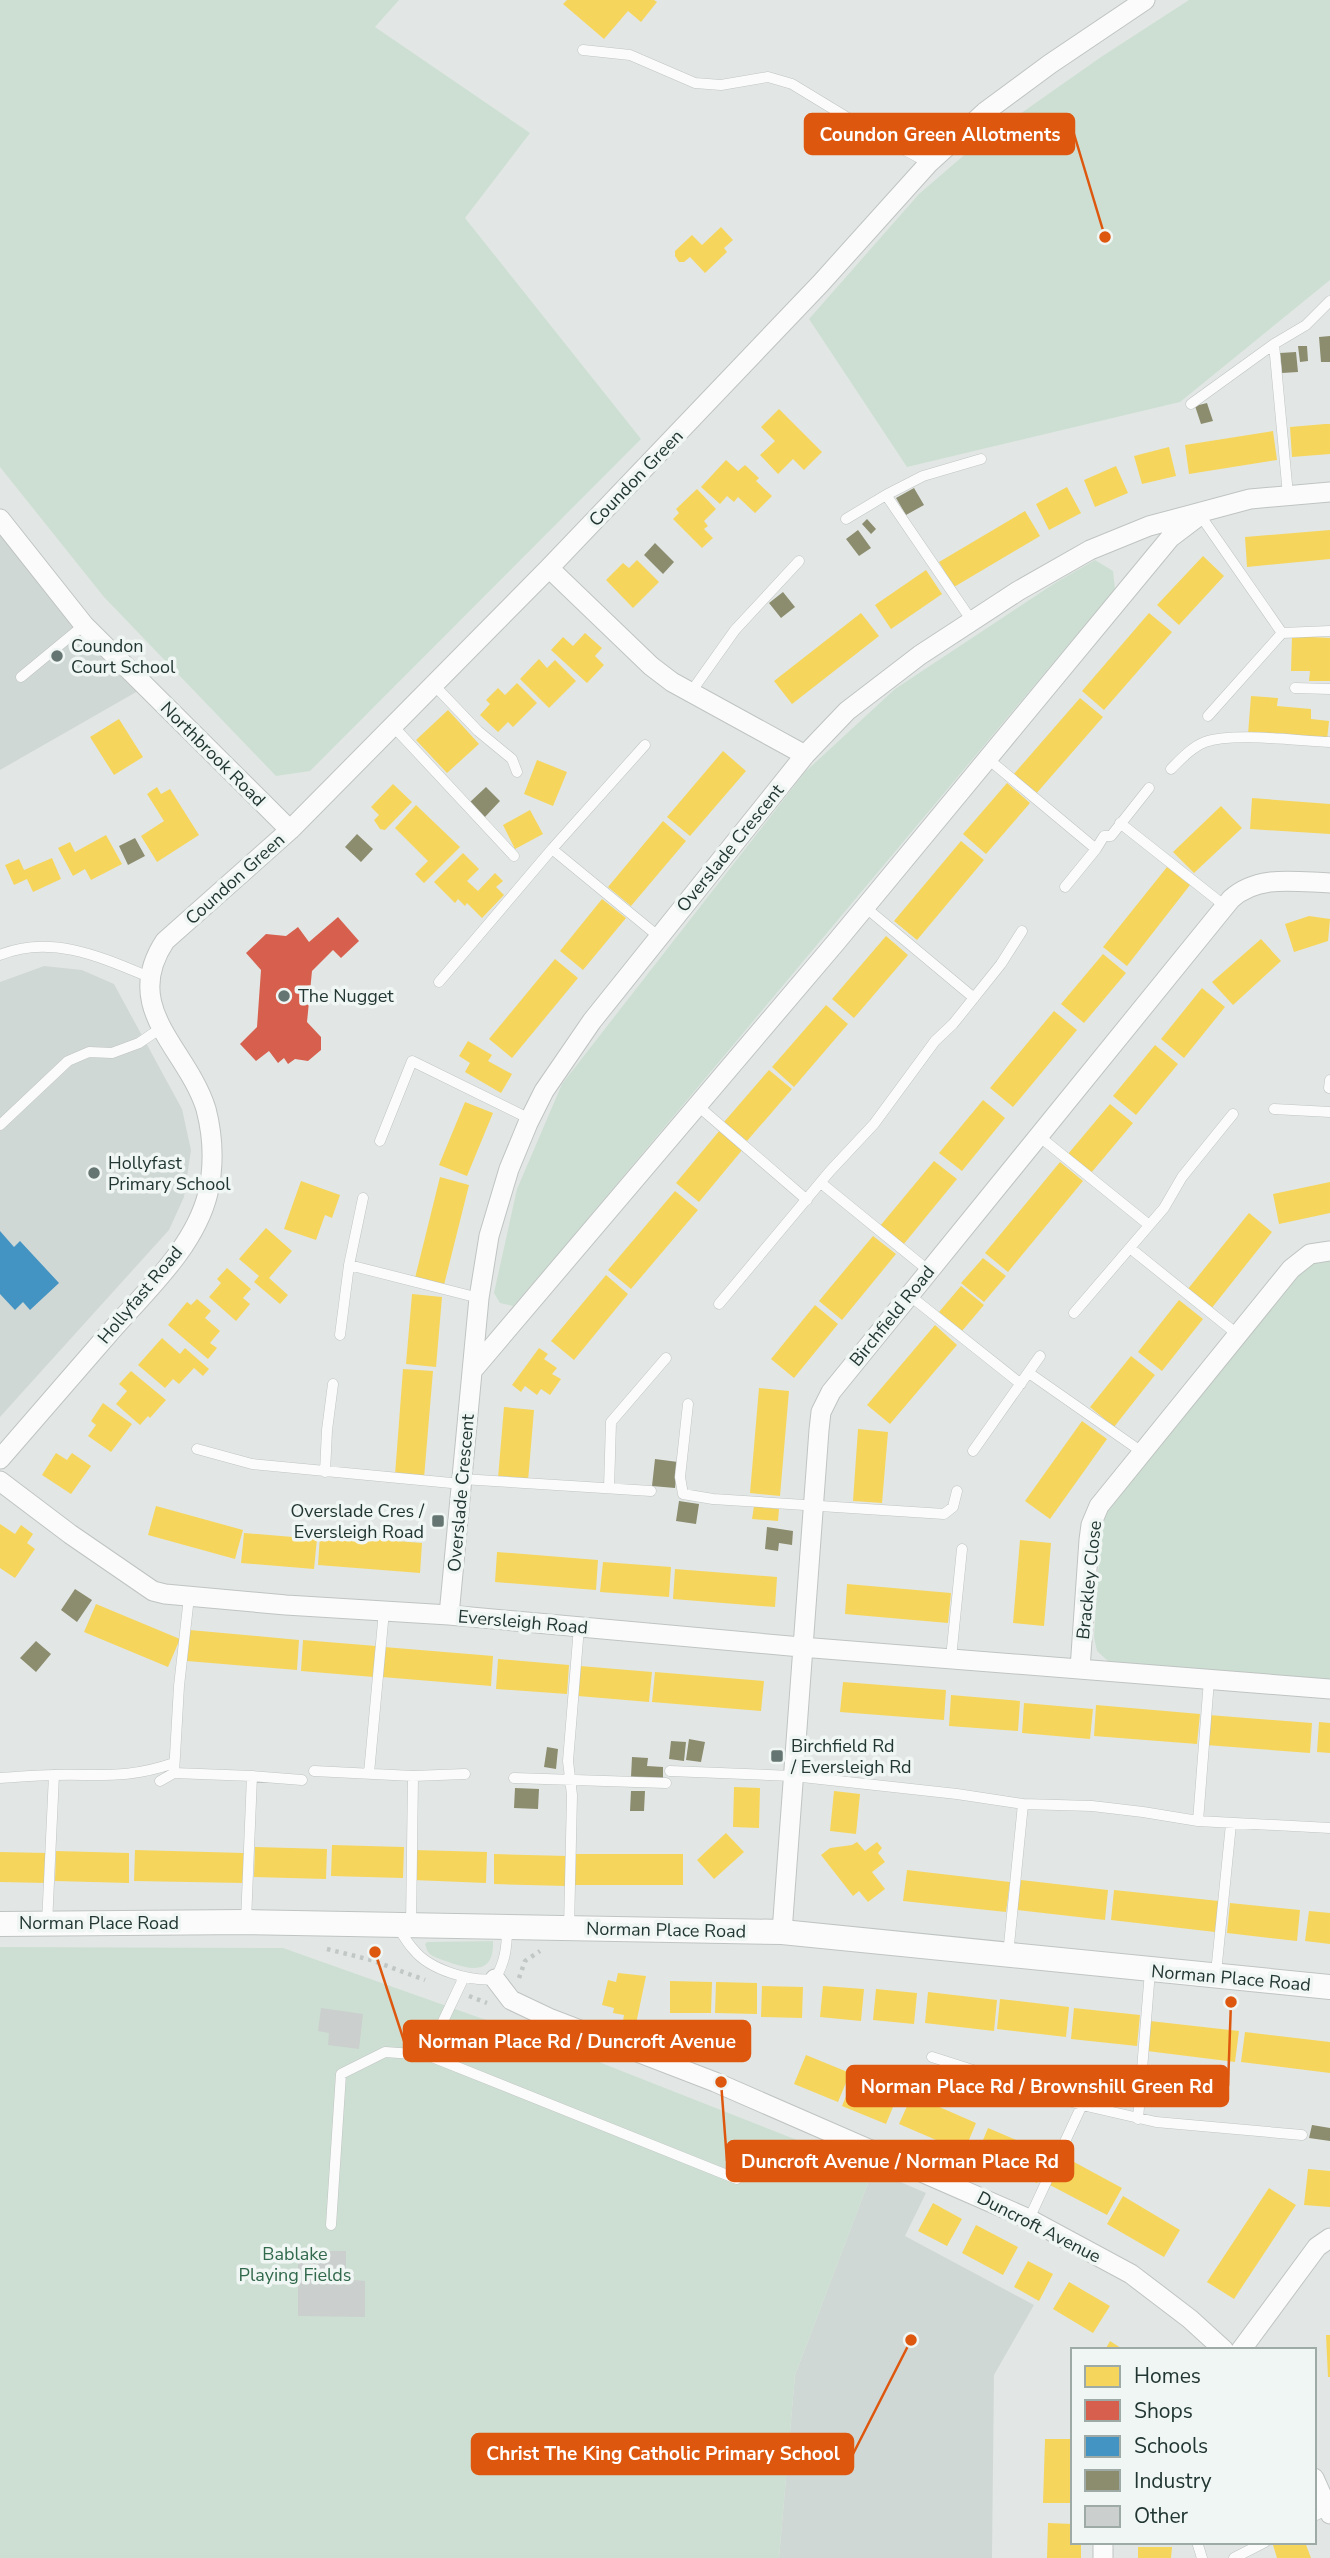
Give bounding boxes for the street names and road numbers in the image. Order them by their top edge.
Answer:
street label: Coundon Green [584,424,688,532]
street label: Northbrook Road [155,696,271,812]
street label: Overslade Crescent [671,779,789,917]
street label: Coundon Green [180,828,290,930]
street label: Hollyfast Road [92,1241,188,1349]
street label: Birchfield Road [844,1261,940,1371]
street label: Overslade Crescent [442,1413,480,1573]
street label: Brackley Close [1071,1519,1107,1641]
street label: Eversleigh Road [457,1604,589,1640]
street label: Norman Place Road [19,1911,179,1935]
street label: Norman Place Road [586,1917,746,1943]
street label: Norman Place Road [1150,1959,1312,1997]
street label: Duncroft Avenue [973,2185,1105,2269]

